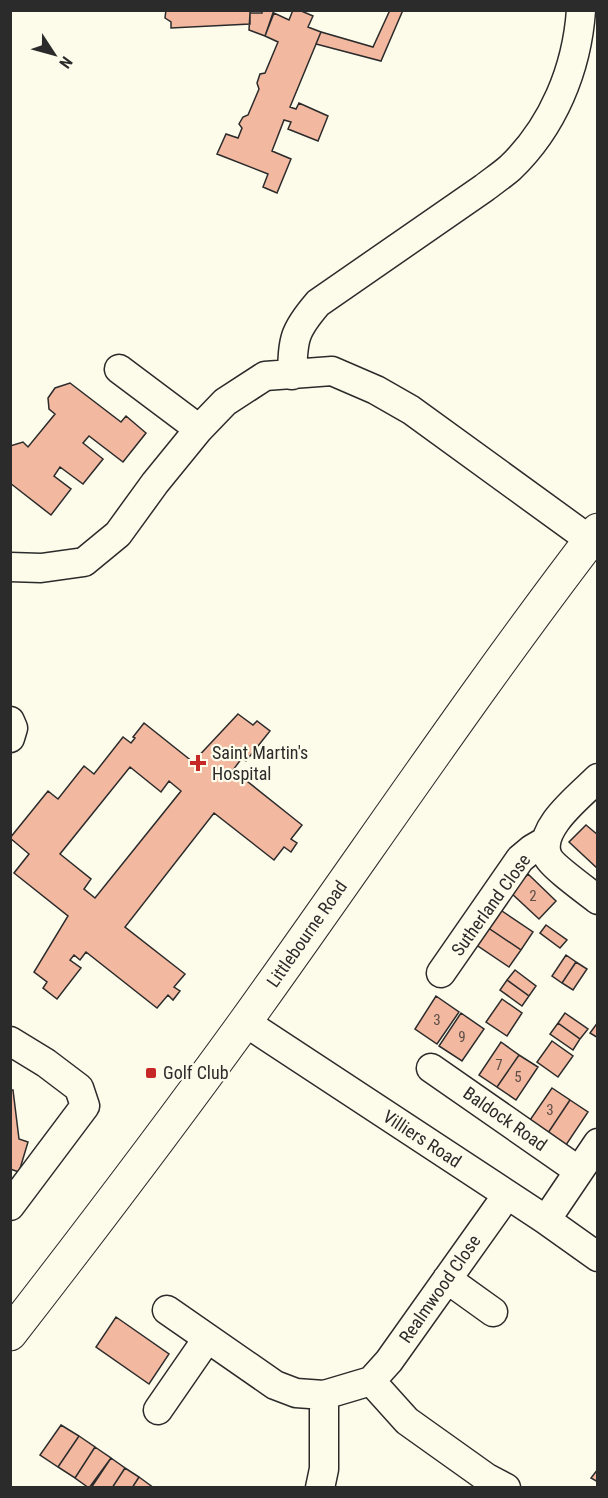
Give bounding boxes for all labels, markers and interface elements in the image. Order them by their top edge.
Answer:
north arrow [24,24,84,84]
text: N [55,53,76,72]
place label: Saint Martin's Hospital [212,742,308,784]
marker: Saint Martin's Hospital [189,754,207,772]
street label: Sutherland Close [447,850,535,960]
street label: Littlebourne Road [262,876,351,991]
house number: 2 [529,887,537,905]
house number: 3 [433,1011,441,1029]
house number: 9 [458,1028,466,1046]
house number: 7 [495,1056,503,1074]
place label: Golf Club [163,1062,229,1083]
marker: Golf Club [144,1066,158,1080]
house number: 5 [514,1068,522,1086]
street label: Baldock Road [459,1082,551,1155]
house number: 3 [546,1101,554,1119]
street label: Villiers Road [379,1106,465,1172]
street label: Realmwood Close [395,1231,485,1347]

